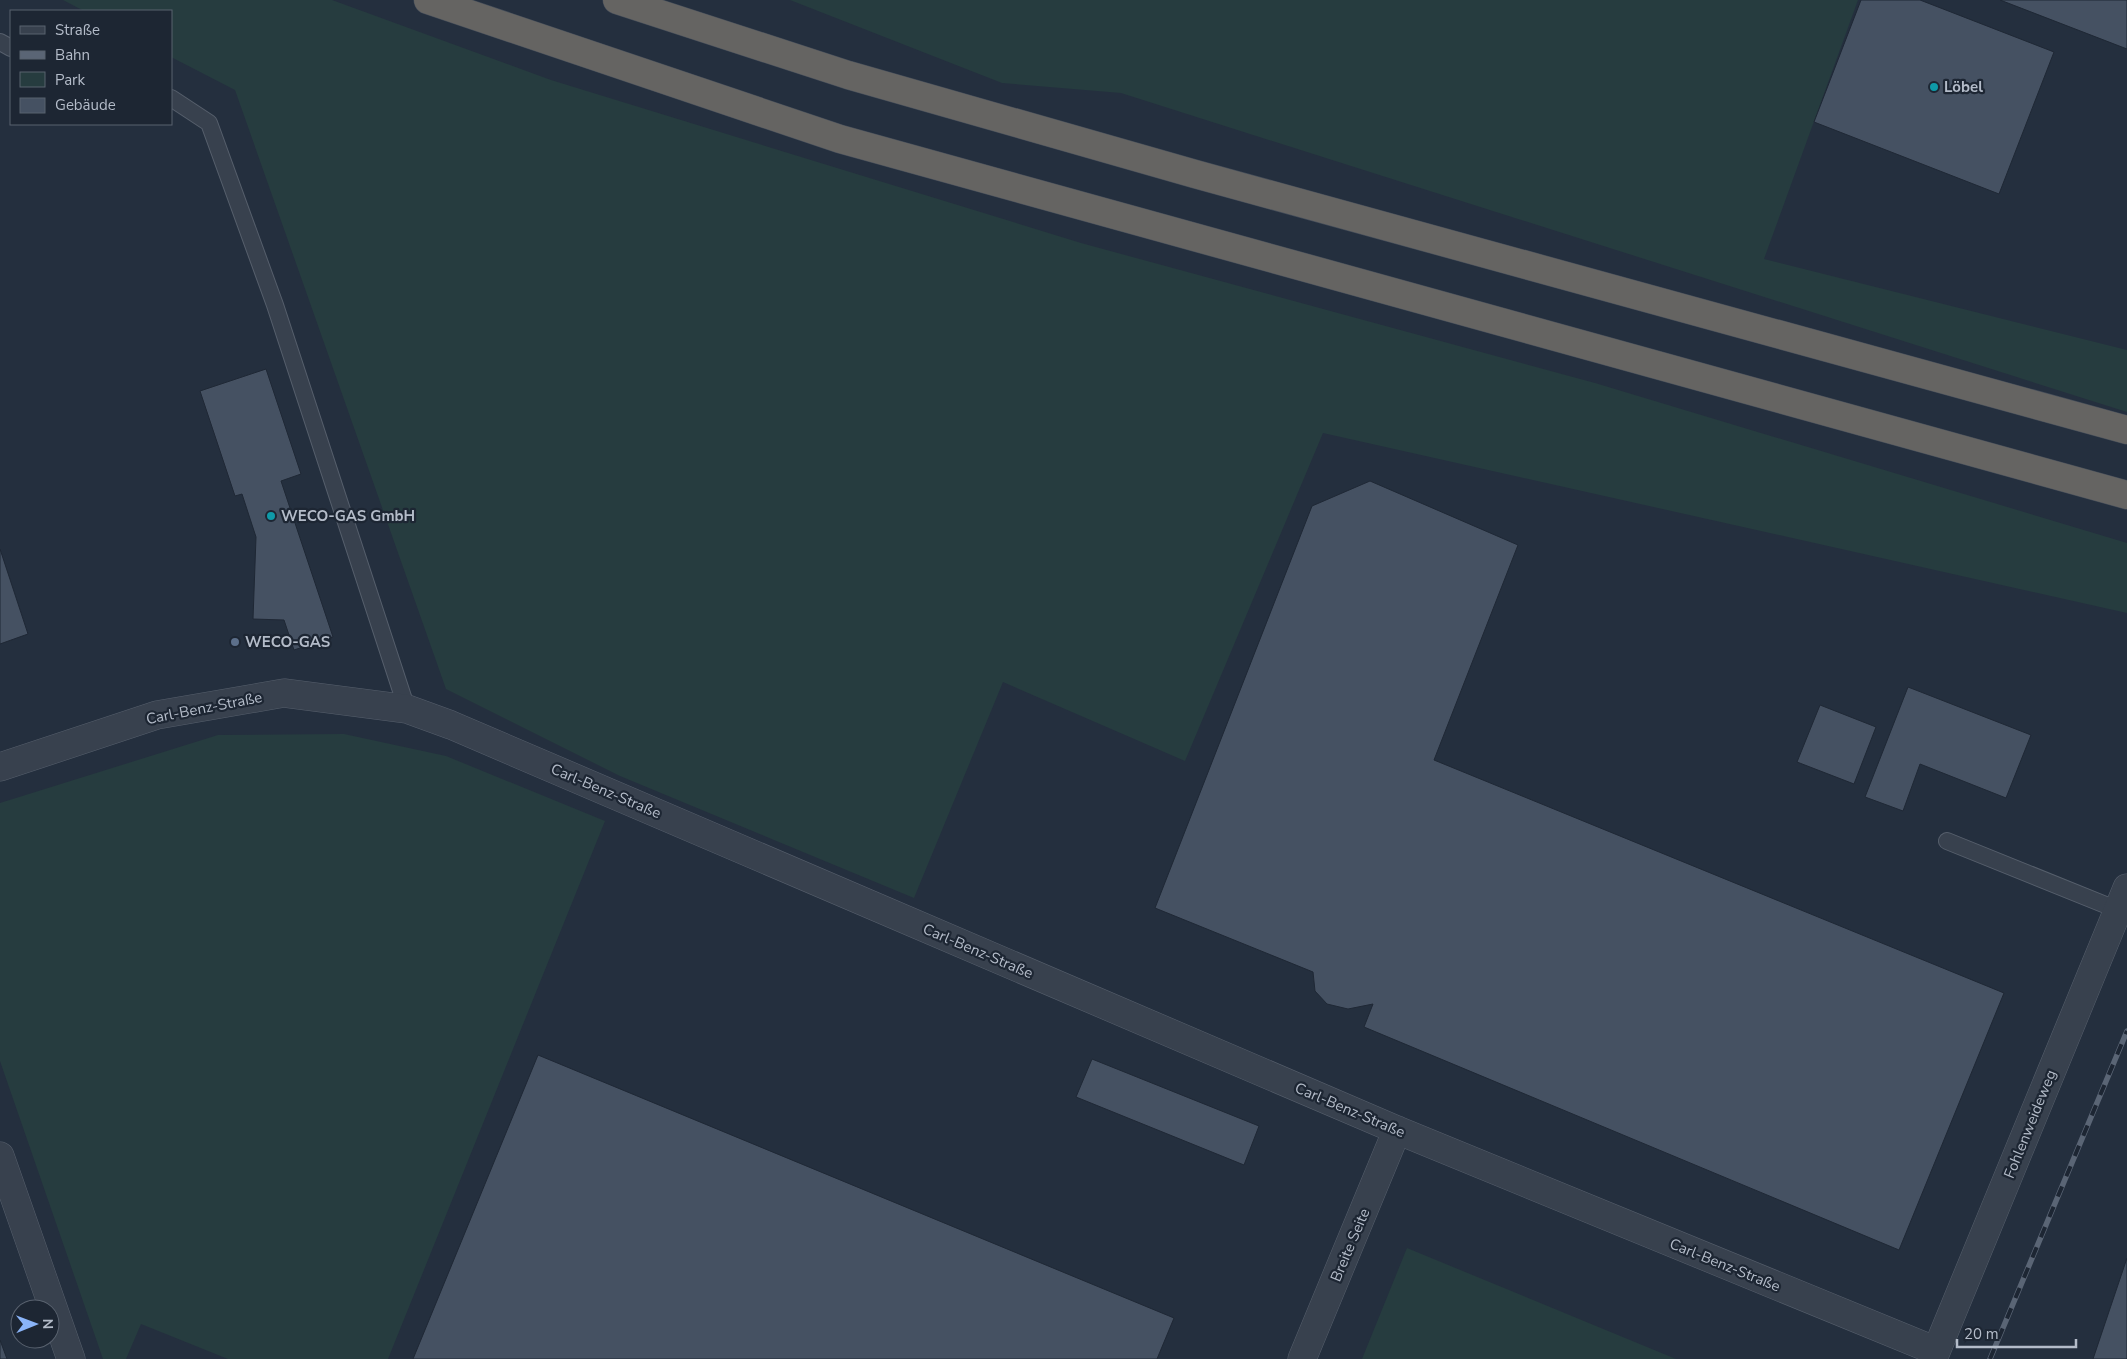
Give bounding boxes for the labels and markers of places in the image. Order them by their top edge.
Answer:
place label: Löbel [1944,77,1983,97]
marker: Löbel [1928,81,1940,93]
place label: WECO-GAS GmbH [281,506,415,526]
marker: WECO-GAS GmbH [265,510,277,522]
place label: WECO-GAS [245,632,330,652]
marker: WECO-GAS [229,636,241,648]

